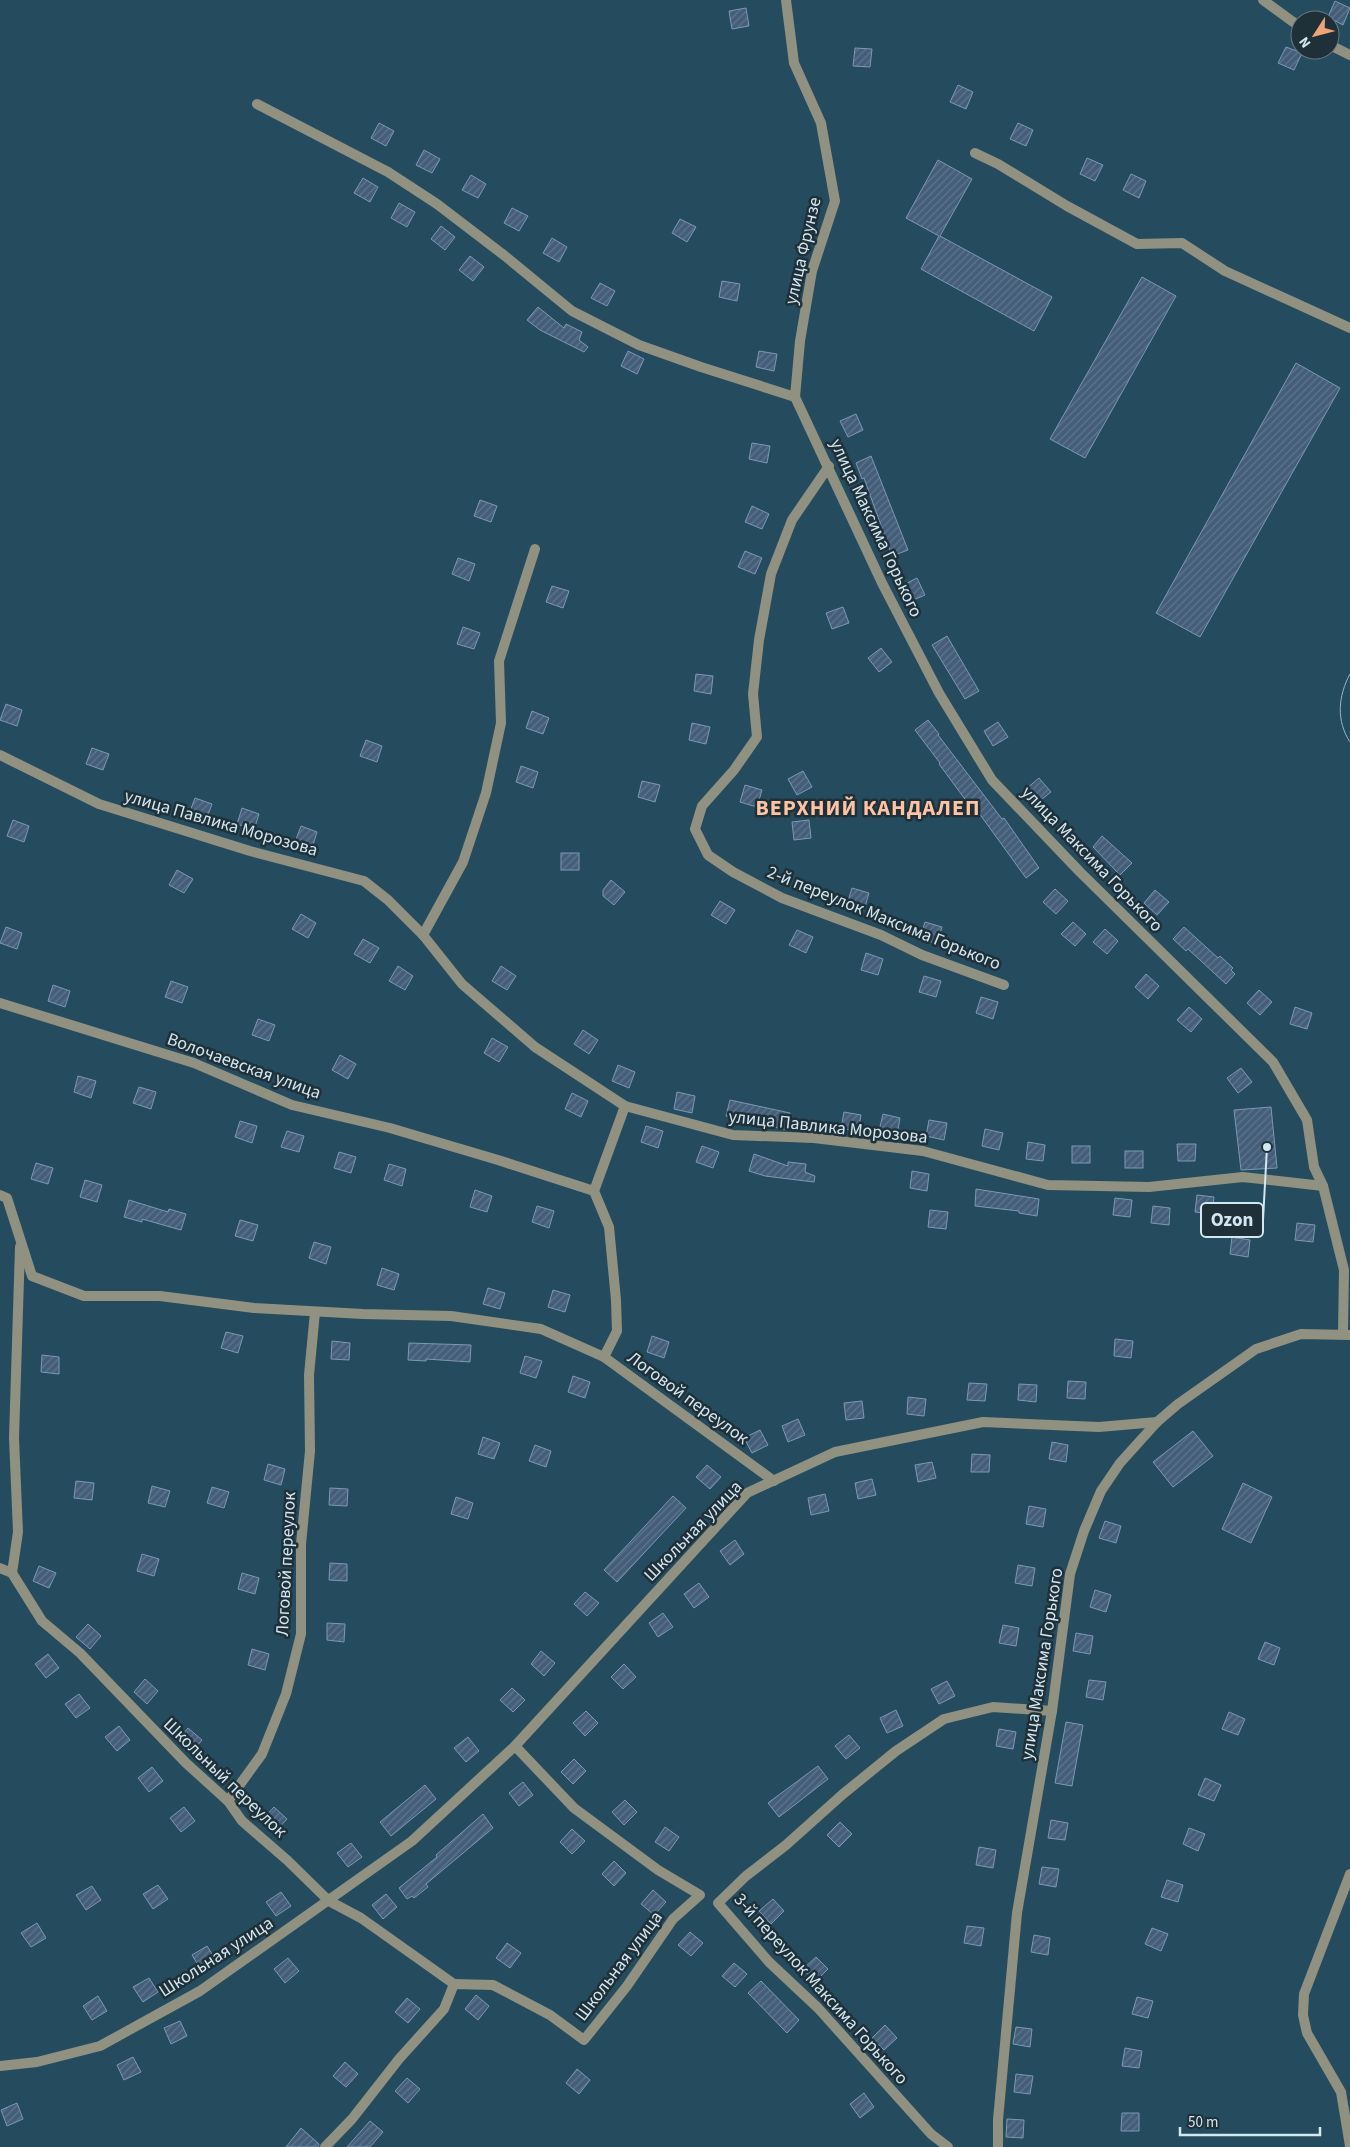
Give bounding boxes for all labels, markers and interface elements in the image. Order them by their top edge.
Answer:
north arrow [1290,10,1340,60]
text: N [1294,32,1316,52]
street label: улица Фрунзе [778,195,828,307]
street label: улица Максима Горького [824,435,928,621]
street label: улица Максима Горького [1015,780,1169,938]
street label: улица Павлика Морозова [121,783,321,863]
district label: ВЕРХНИЙ КАНДАЛЕП [755,792,981,824]
street label: 2-й переулок Максима Горького [763,860,1005,976]
street label: Волочаевская улица [164,1027,324,1105]
street label: улица Павлика Морозова [727,1104,929,1150]
callout: Ozon [1201,1203,1263,1237]
text: Ozon [1211,1207,1253,1234]
street label: Логовой переулок [622,1345,754,1451]
street label: Школьная улица [638,1475,748,1587]
street label: Логовой переулок [270,1491,302,1637]
street label: улица Максима Горького [1014,1566,1070,1762]
street label: Школьный переулок [158,1712,292,1844]
street label: 3-й переулок Максима Горького [728,1888,914,2090]
street label: Школьная улица [569,1906,669,2026]
street label: Школьная улица [154,1911,278,2003]
scale bar [1180,2104,1320,2136]
text: 50 m [1188,2112,1218,2133]

